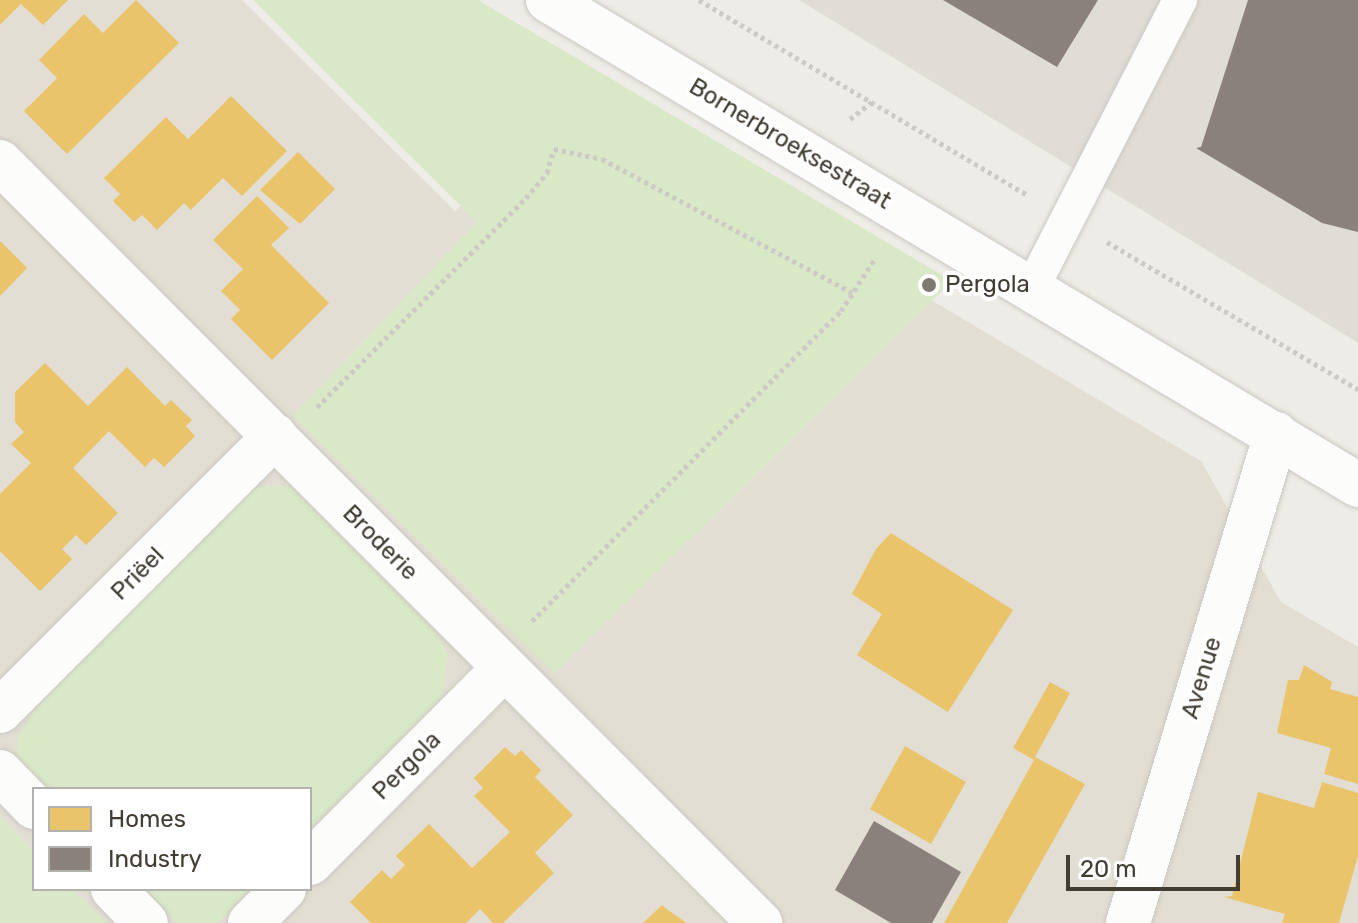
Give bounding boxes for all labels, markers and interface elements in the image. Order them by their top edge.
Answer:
street label: Bornerbroeksestraat [684,72,896,216]
place label: Pergola [945,271,1030,299]
marker: Pergola [920,276,938,294]
street label: Broderie [336,499,424,587]
street label: Priëel [106,542,170,606]
street label: Avenue [1176,634,1228,722]
street label: Pergola [367,726,447,806]
legend [32,787,312,891]
text: Homes [108,805,186,833]
scale bar [1070,839,1244,889]
text: Industry [108,845,202,873]
text: 20 m [1080,855,1137,883]

